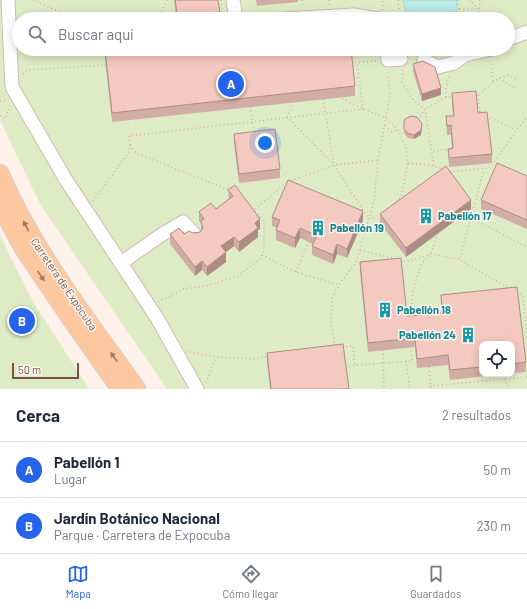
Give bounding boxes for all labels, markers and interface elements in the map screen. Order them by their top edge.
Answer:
search box [12,12,515,56]
icon: search [26,23,48,45]
text: Buscar aquí [58,25,134,43]
pin: A [218,69,244,99]
your location [255,133,275,153]
building icon: Pabellón 17 [417,207,435,225]
place label: Pabellón 17 [438,209,492,222]
building icon: Pabellón 19 [309,219,327,237]
one-way arrow [23,220,29,232]
place label: Pabellón 19 [330,221,384,234]
street label: Carretera de Expocuba [29,235,100,332]
one-way arrow [37,270,45,281]
building icon: Pabellón 18 [376,301,394,319]
place label: Pabellón 18 [397,303,451,316]
pin: B [9,306,35,336]
building icon: Pabellón 24 [459,326,477,344]
place label: Pabellón 24 [399,328,456,341]
map controls [479,341,515,377]
button: locate [479,341,515,377]
one-way arrow [110,352,118,362]
scale bar [12,361,79,380]
text: 50 m [18,363,41,376]
text: Cerca [16,405,60,425]
text: 2 resultados [442,407,511,423]
text: Pabellón 1 [54,453,119,471]
text: A [25,462,33,478]
text: 50 m [484,462,511,478]
text: Lugar [54,471,87,487]
text: Jardín Botánico Nacional [54,509,220,527]
text: B [25,518,33,534]
text: 230 m [477,518,511,534]
text: Parque · Carretera de Expocuba [54,527,230,543]
tab: Mapa [66,563,91,600]
tab: Cómo llegar [222,563,279,600]
tab: Guardados [410,563,461,600]

